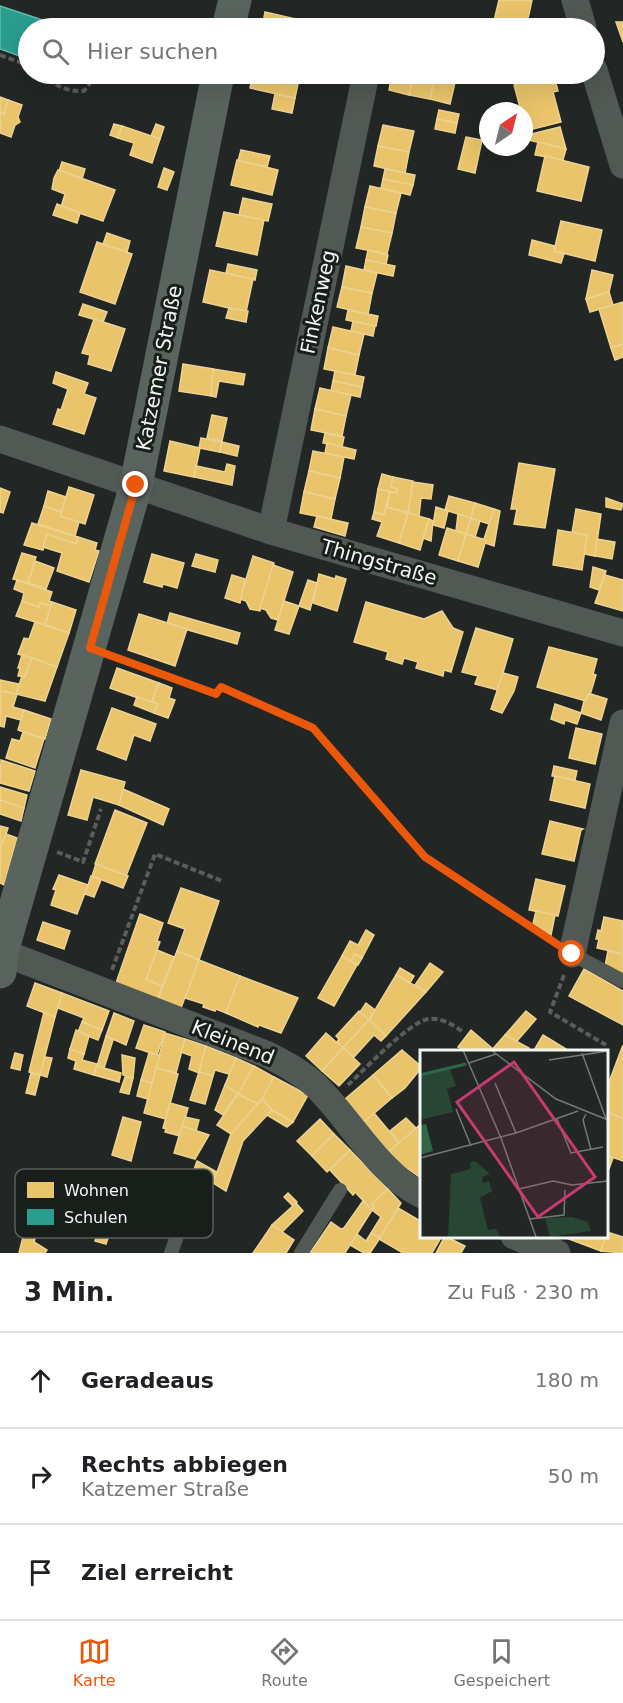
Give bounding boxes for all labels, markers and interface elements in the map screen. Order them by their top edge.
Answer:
search box [18,18,605,84]
icon: search [39,35,72,68]
text: Hier suchen [87,39,218,64]
north arrow [479,102,533,156]
street label: Finkenweg [295,248,341,356]
street label: Katzemer Straße [131,283,187,453]
route end [122,471,148,497]
street label: Thingstraße [317,534,440,590]
route start [558,940,584,966]
street label: Kleinend [188,1015,278,1069]
inset map [420,1050,608,1238]
legend [15,1169,213,1238]
text: Wohnen [64,1181,129,1200]
text: Schulen [64,1208,128,1227]
text: 3 Min. [24,1277,114,1307]
text: Zu Fuß · 230 m [447,1280,599,1304]
icon: ahead [24,1364,57,1397]
text: Geradeaus [81,1368,214,1393]
text: 180 m [535,1368,599,1392]
text: Rechts abbiegen [81,1452,288,1477]
icon: right [24,1460,57,1493]
text: 50 m [548,1464,599,1488]
text: Katzemer Straße [81,1477,249,1501]
icon: arrive [24,1556,57,1589]
text: Ziel erreicht [81,1560,233,1585]
tab: Karte [73,1635,116,1690]
tab: Route [261,1635,308,1690]
tab: Gespeichert [453,1635,550,1690]

